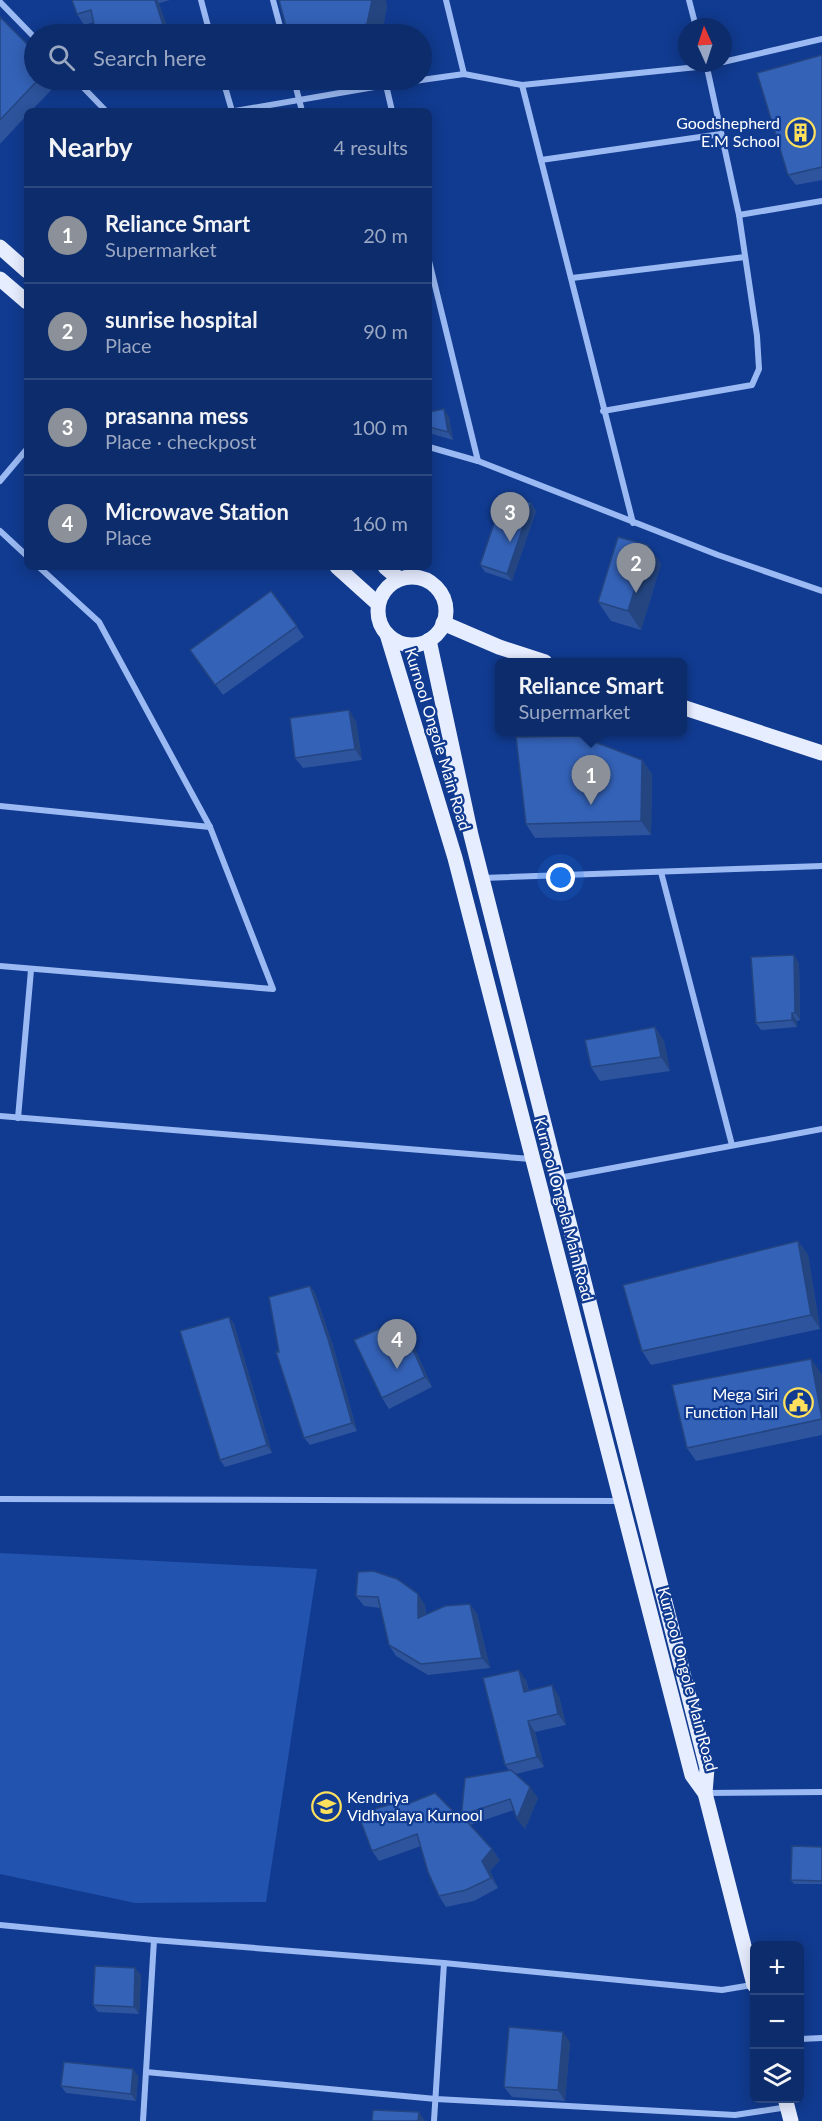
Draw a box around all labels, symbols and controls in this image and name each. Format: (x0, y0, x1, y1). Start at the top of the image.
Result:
north arrow (678, 18, 732, 72)
search box (24, 24, 432, 90)
icon: search (45, 41, 78, 74)
text: Search here (93, 44, 206, 71)
place label: Goodshepherd E.M School (676, 113, 780, 150)
building icon: Goodshepherd E.M School (785, 116, 817, 148)
text: Nearby (48, 131, 133, 163)
text: 4 results (333, 135, 408, 159)
text: Reliance Smart (105, 210, 250, 237)
text: 1 (62, 223, 73, 247)
text: 20 m (363, 223, 408, 247)
text: Supermarket (105, 237, 217, 261)
text: sunrise hospital (105, 306, 258, 333)
text: 2 (62, 319, 73, 343)
text: 90 m (363, 319, 408, 343)
text: Place (105, 333, 152, 357)
text: prasanna mess (105, 402, 248, 429)
text: 3 (62, 415, 73, 439)
text: 100 m (352, 415, 408, 439)
text: Place · checkpost (105, 429, 256, 453)
pin: 3 (490, 492, 530, 542)
text: Microwave Station (105, 498, 289, 525)
text: 4 (62, 511, 73, 535)
text: 160 m (352, 511, 408, 535)
text: Place (105, 525, 152, 549)
pin: 2 (616, 544, 656, 593)
street label: Kurnool Ongole Main Road (402, 645, 475, 832)
popup (495, 658, 687, 736)
text: Reliance Smart (518, 672, 664, 699)
text: Supermarket (518, 699, 630, 723)
pin: 1 (572, 756, 610, 805)
your location (546, 863, 575, 892)
street label: Kurnool Ongole Main Road (531, 1115, 598, 1303)
pin: 4 (378, 1320, 416, 1369)
place label: Mega Siri Function Hall (685, 1384, 778, 1421)
public building icon: Mega Siri Function Hall (783, 1387, 815, 1419)
street label: Kurnool Ongole Main Road (655, 1585, 722, 1773)
place label: Kendriya Vidhyalaya Kurnool (347, 1787, 483, 1824)
school or university icon: Kendriya Vidhyalaya Kurnool (310, 1790, 342, 1822)
map controls (750, 1941, 804, 2103)
button: + (750, 1941, 804, 1995)
button: − (750, 1995, 804, 2049)
button: layers (750, 2049, 804, 2103)

